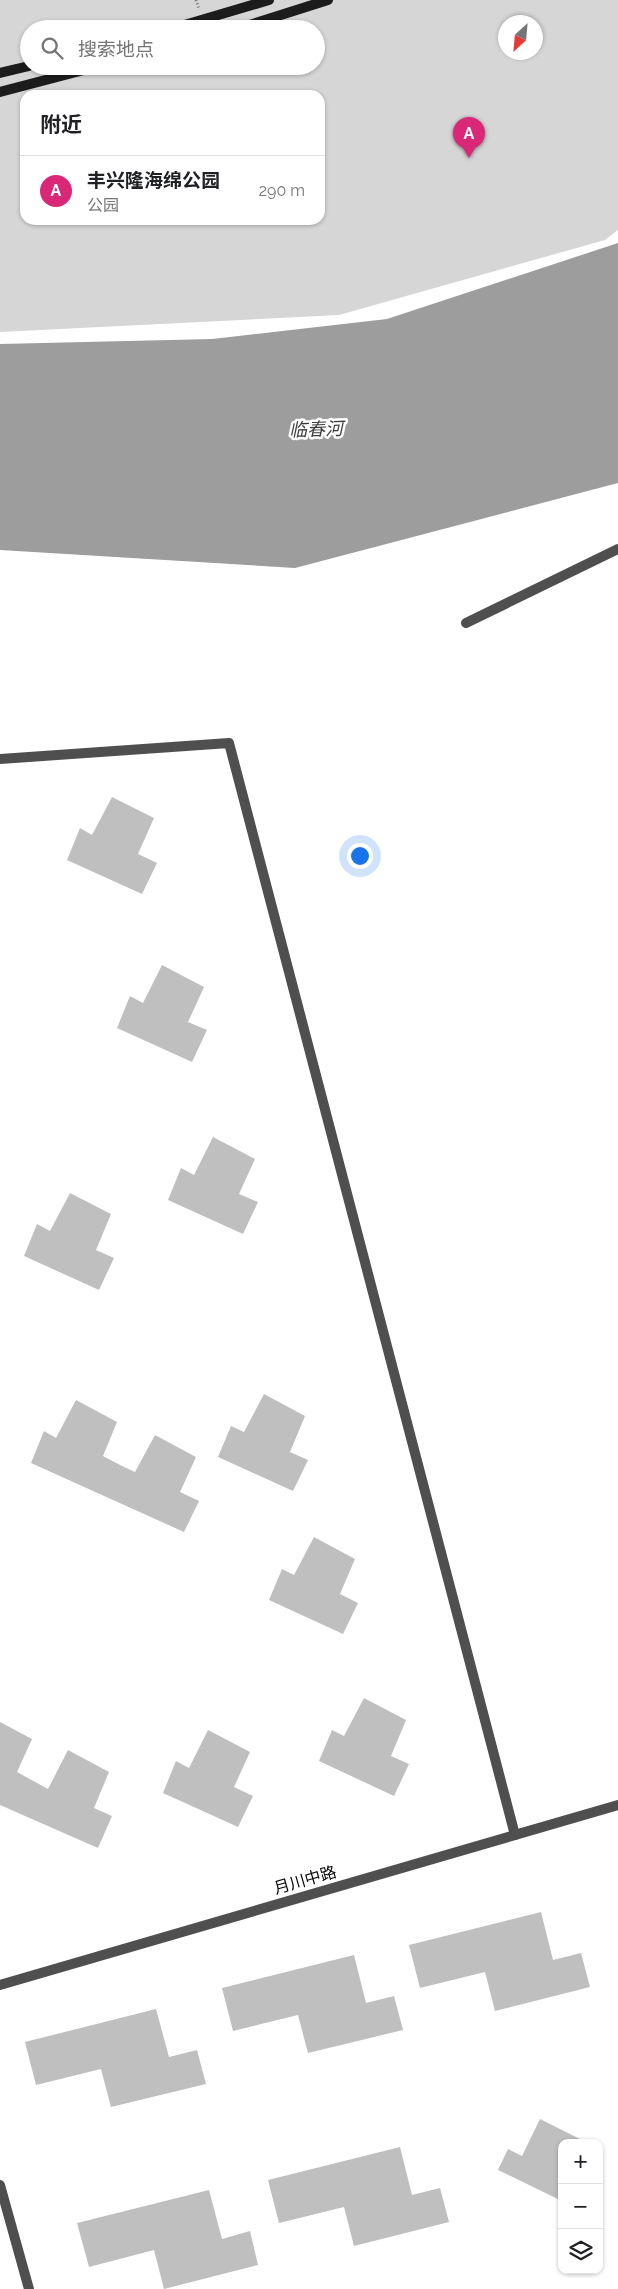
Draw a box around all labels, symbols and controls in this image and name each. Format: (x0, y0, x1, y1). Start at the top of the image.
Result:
north arrow (498, 15, 543, 60)
search box (20, 20, 325, 75)
icon: search (38, 34, 66, 62)
text: 搜索地点 (78, 38, 154, 60)
text: 附近 (40, 112, 82, 137)
pin: A (453, 117, 485, 158)
text: 丰兴隆海绵公园 (87, 169, 220, 191)
text: A (51, 181, 61, 200)
text: 290 m (259, 181, 305, 200)
text: 公园 (87, 196, 119, 215)
water label: 临春河 (289, 417, 346, 440)
your location (347, 843, 373, 869)
street label: 月川中路 (272, 1862, 338, 1898)
map controls (558, 2139, 603, 2274)
button: + (558, 2139, 603, 2184)
button: − (558, 2184, 603, 2229)
button: layers (558, 2229, 603, 2274)

